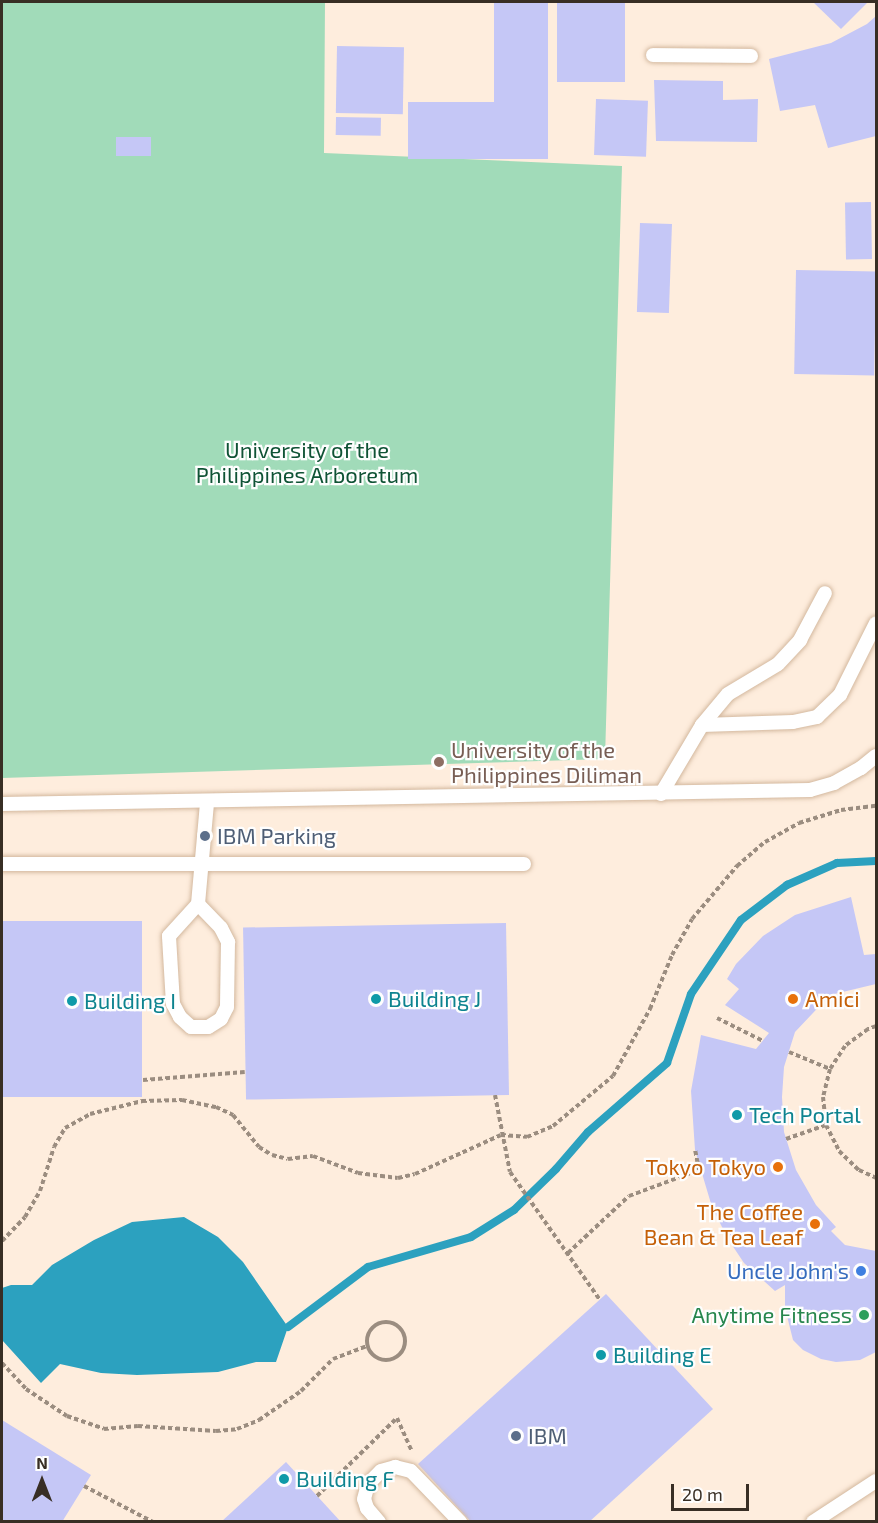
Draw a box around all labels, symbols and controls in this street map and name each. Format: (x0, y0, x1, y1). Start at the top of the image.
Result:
park label: University of the Philippines Arboretum (196, 436, 418, 488)
place label: University of the Philippines Diliman (451, 736, 642, 788)
marker: University of the Philippines Diliman (432, 755, 446, 769)
place label: IBM Parking (217, 823, 336, 849)
marker: IBM Parking (198, 829, 212, 843)
place label: Building J (388, 986, 482, 1012)
place label: Amici (805, 986, 860, 1012)
place label: Building I (84, 988, 176, 1014)
marker: Building J (369, 992, 383, 1006)
marker: Amici (786, 992, 800, 1006)
marker: Building I (65, 994, 79, 1008)
place label: Tech Portal (749, 1102, 861, 1128)
marker: Tech Portal (730, 1108, 744, 1122)
place label: Tokyo Tokyo (645, 1154, 766, 1180)
marker: Tokyo Tokyo (771, 1160, 785, 1174)
place label: The Coffee Bean & Tea Leaf (643, 1198, 803, 1250)
marker: The Coffee Bean & Tea Leaf (808, 1217, 822, 1231)
place label: Uncle John's (726, 1258, 849, 1284)
marker: Uncle John's (854, 1264, 868, 1278)
place label: Anytime Fitness (691, 1302, 852, 1328)
marker: Anytime Fitness (857, 1308, 871, 1322)
place label: Building E (613, 1342, 712, 1368)
marker: Building E (594, 1348, 608, 1362)
place label: IBM (528, 1423, 567, 1449)
marker: IBM (509, 1429, 523, 1443)
north arrow (12, 1451, 72, 1511)
text: N (36, 1453, 48, 1472)
place label: Building F (296, 1466, 394, 1492)
marker: Building F (277, 1472, 291, 1486)
scale bar (674, 1472, 752, 1510)
text: 20 m (682, 1483, 723, 1505)

